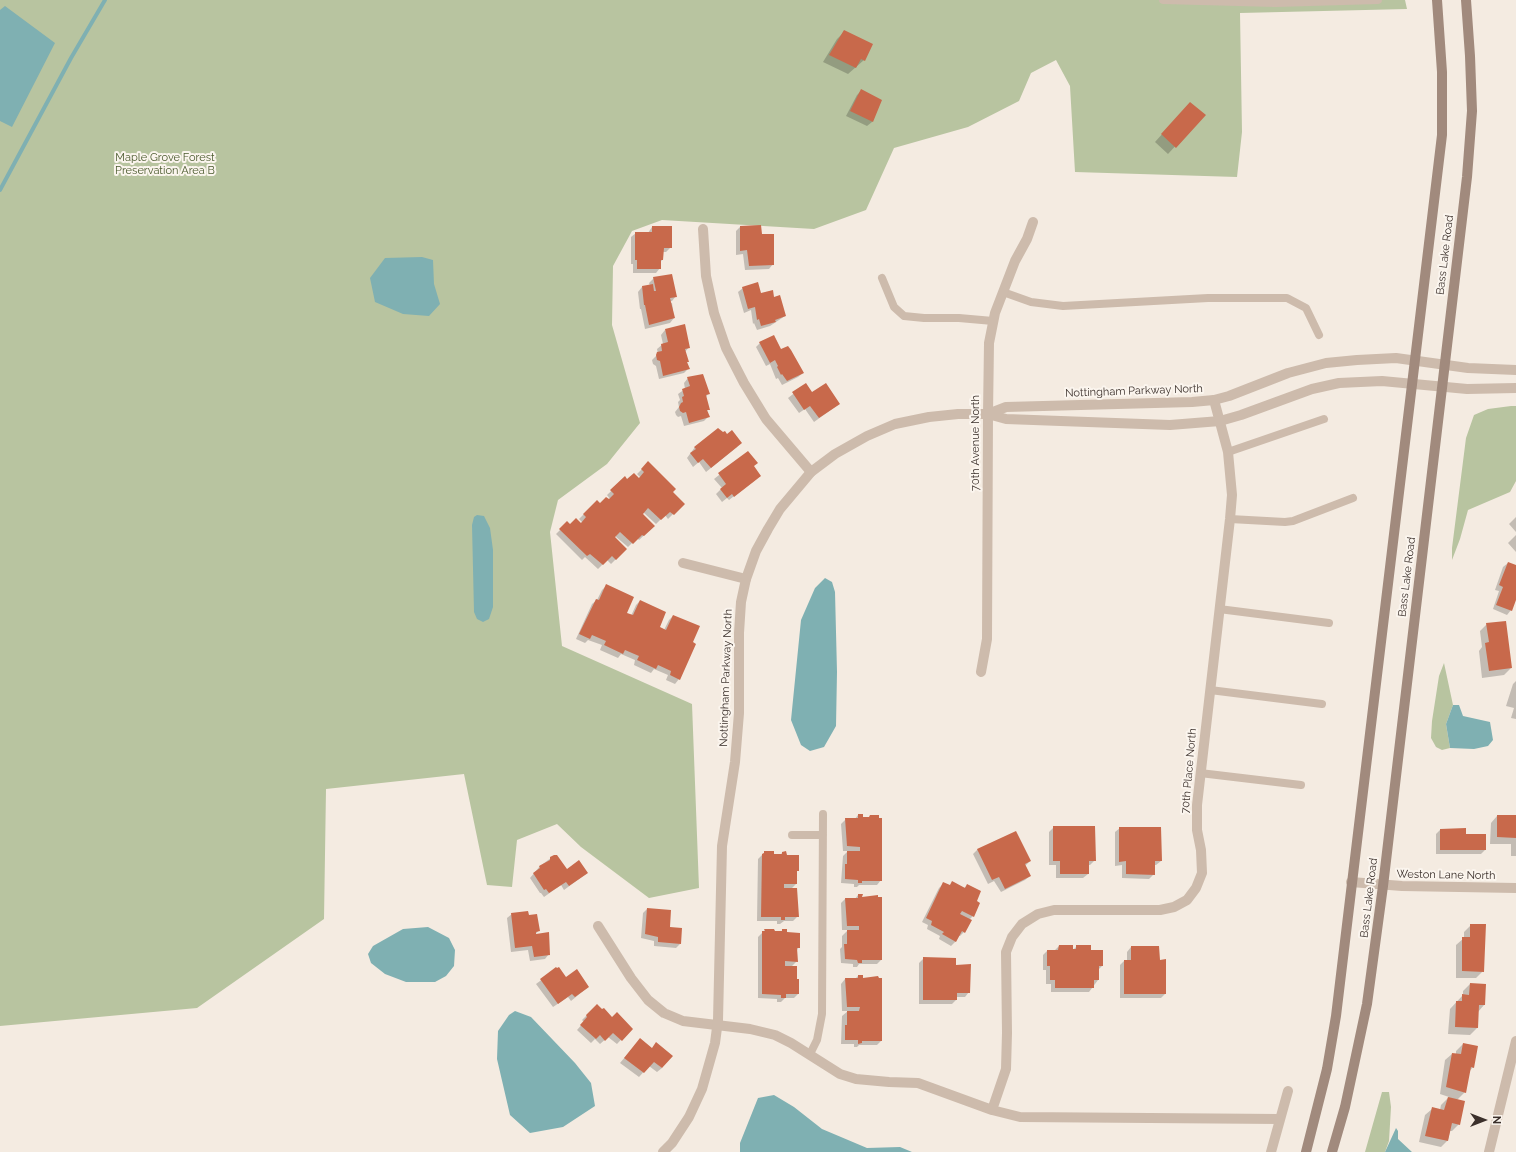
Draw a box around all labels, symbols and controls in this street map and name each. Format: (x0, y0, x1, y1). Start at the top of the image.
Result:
park label: Maple Grove Forest Preservation Area B (115, 151, 215, 177)
street label: Bass Lake Road (1434, 214, 1456, 296)
street label: Nottingham Parkway North (1065, 382, 1203, 400)
street label: 70th Avenue North (969, 395, 983, 491)
street label: Bass Lake Road (1396, 536, 1418, 618)
street label: Nottingham Parkway North (717, 609, 735, 747)
street label: 70th Place North (1179, 728, 1199, 814)
street label: Bass Lake Road (1358, 857, 1380, 939)
street label: Weston Lane North (1396, 868, 1496, 882)
north arrow (1464, 1100, 1504, 1140)
text: N (1490, 1116, 1503, 1124)

